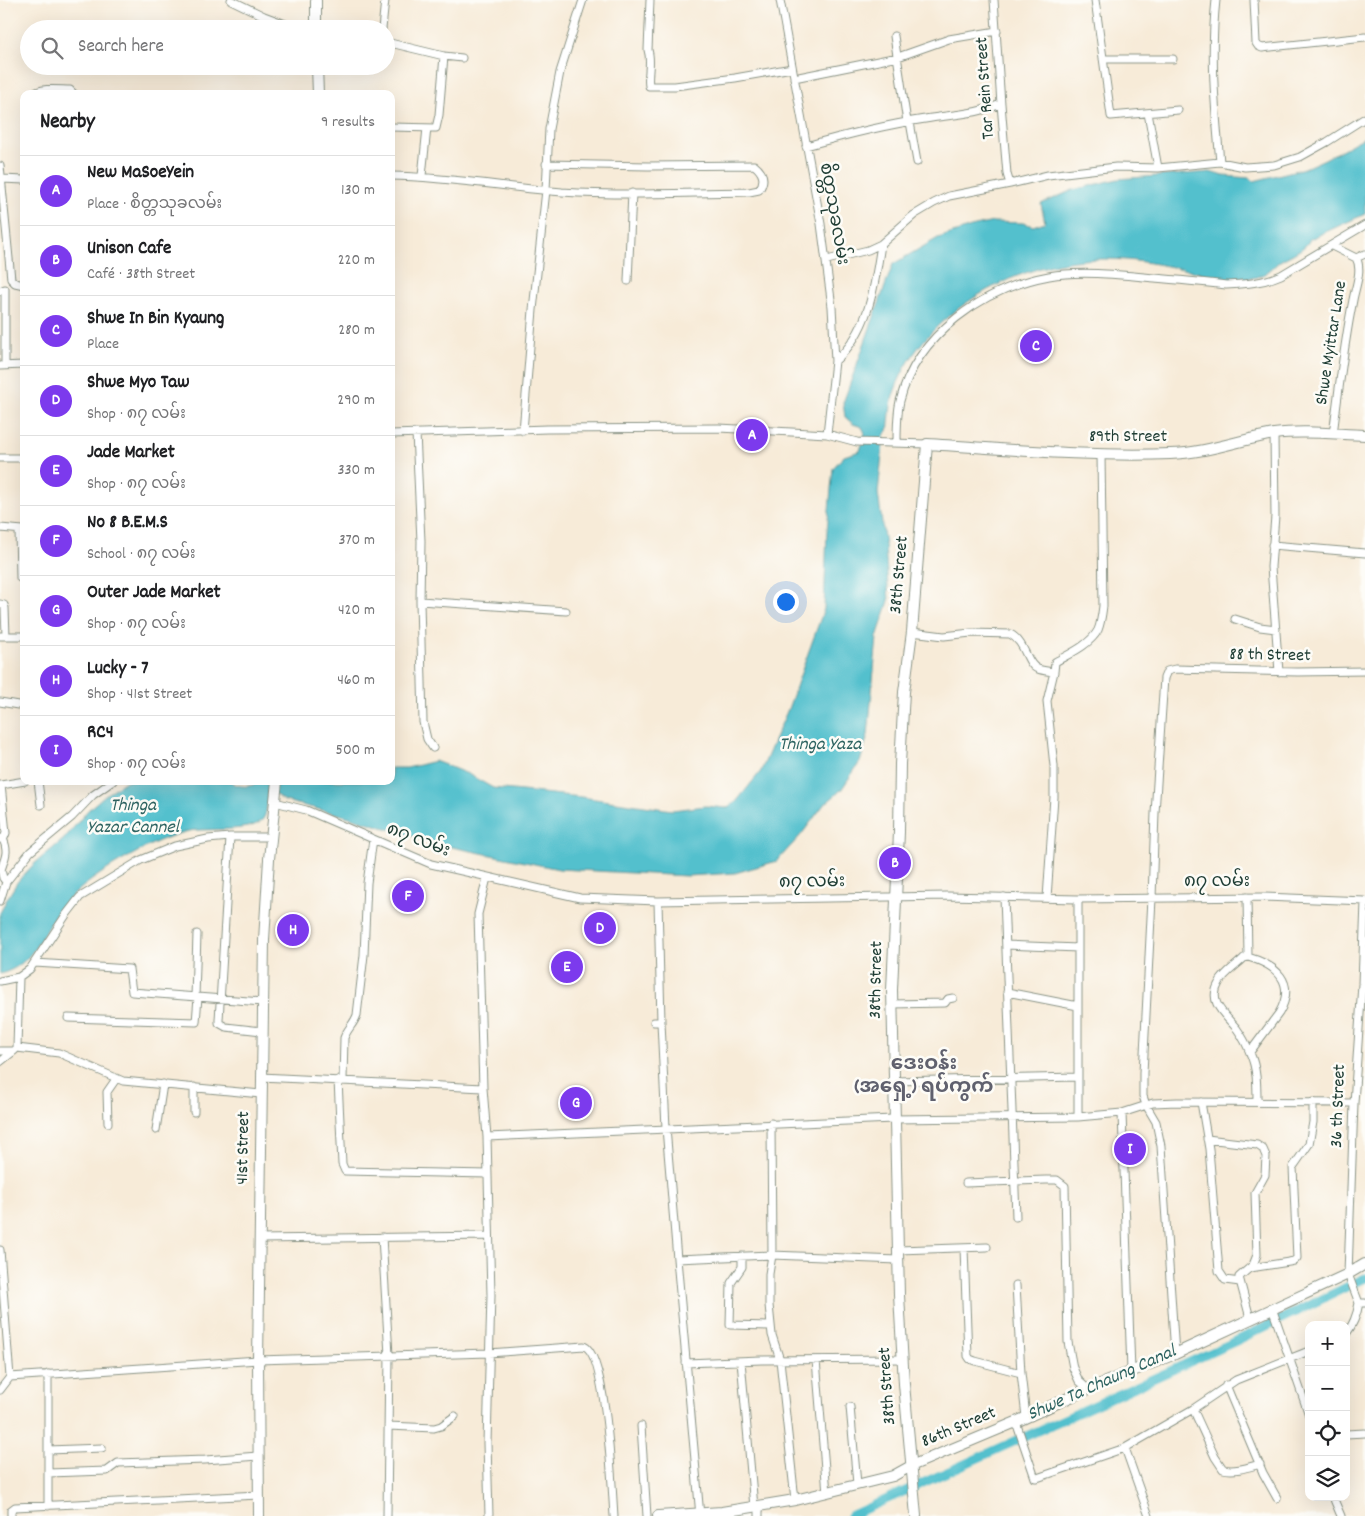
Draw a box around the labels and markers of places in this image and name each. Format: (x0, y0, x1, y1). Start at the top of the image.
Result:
pin: C (1020, 327, 1052, 365)
pin: A (736, 416, 768, 454)
pin: B (879, 844, 911, 882)
pin: F (392, 877, 424, 915)
pin: D (584, 909, 616, 947)
pin: H (277, 911, 309, 949)
pin: E (551, 948, 583, 986)
pin: G (560, 1084, 592, 1122)
pin: I (1114, 1130, 1146, 1168)

